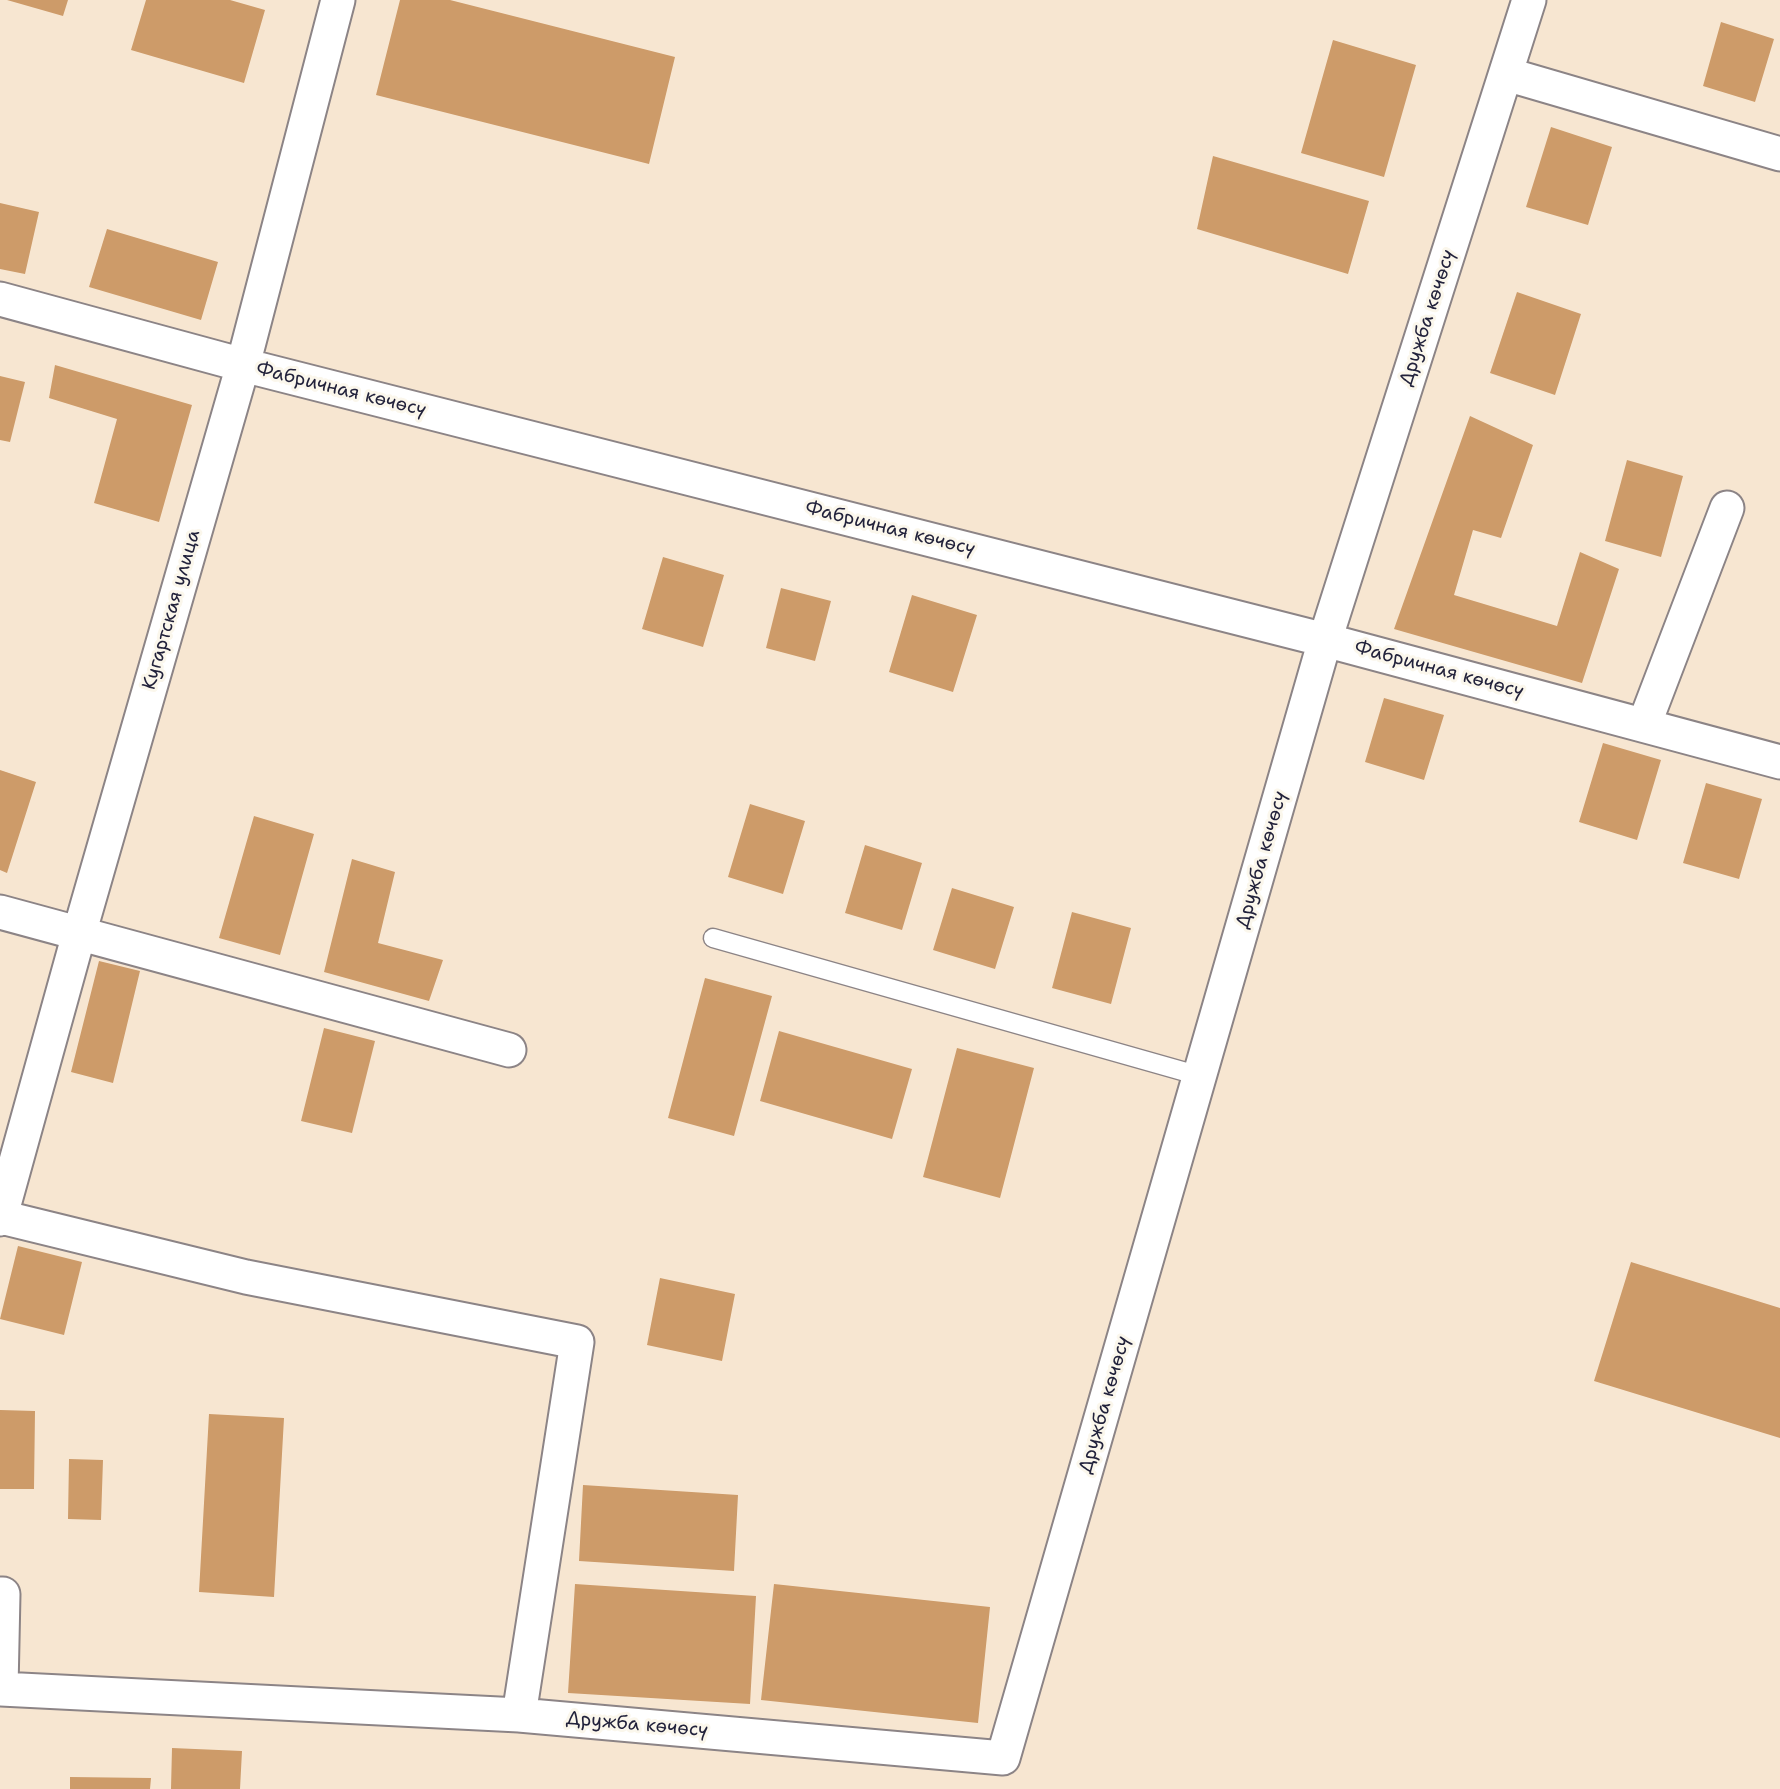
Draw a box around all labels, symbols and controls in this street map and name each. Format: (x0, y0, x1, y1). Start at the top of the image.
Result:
street label: Дружба көчөсү (1395, 247, 1461, 389)
street label: Фабричная көчөсү (254, 358, 428, 422)
street label: Фабричная көчөсү (803, 497, 977, 561)
street label: Кугартская улица (138, 527, 206, 693)
street label: Фабричная көчөсү (1352, 636, 1526, 704)
street label: Дружба көчөсү (1231, 789, 1293, 931)
street label: Дружба көчөсү (1074, 1334, 1136, 1476)
street label: Дружба көчөсү (565, 1707, 709, 1743)

